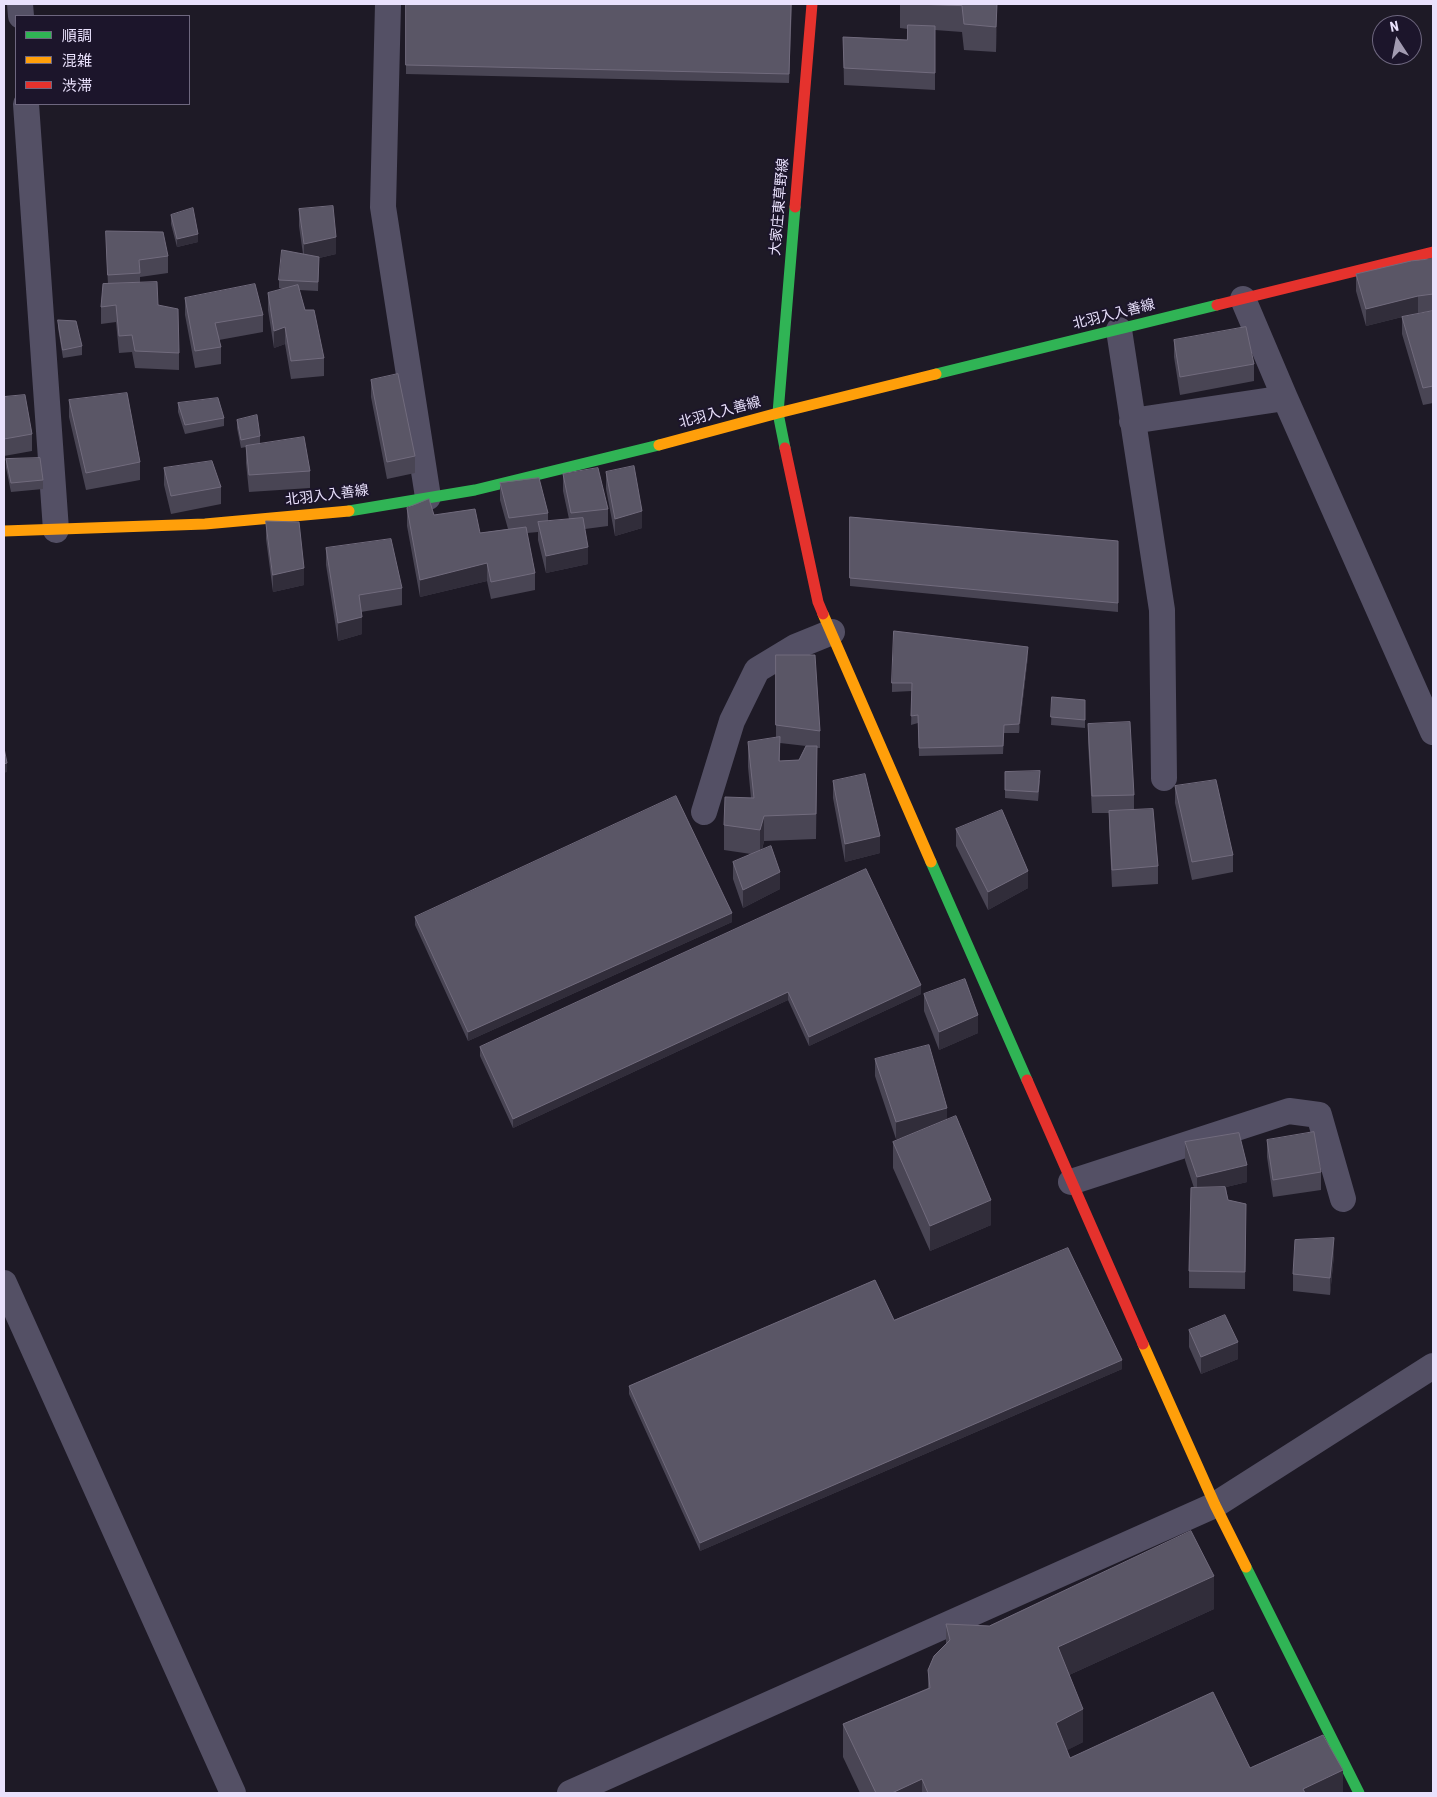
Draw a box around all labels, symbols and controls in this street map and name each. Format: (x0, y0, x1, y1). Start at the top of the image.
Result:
legend (15, 15, 190, 105)
north arrow (1372, 15, 1422, 65)
text: N (1389, 18, 1400, 35)
text: 順調 (62, 27, 92, 45)
text: 混雑 (62, 52, 92, 70)
text: 渋滞 (62, 77, 92, 95)
street label: 大家庄東草野線 (767, 157, 793, 257)
street label: 北羽入入善線 (1071, 297, 1157, 333)
street label: 北羽入入善線 (677, 394, 763, 432)
street label: 北羽入入善線 (284, 483, 370, 509)

